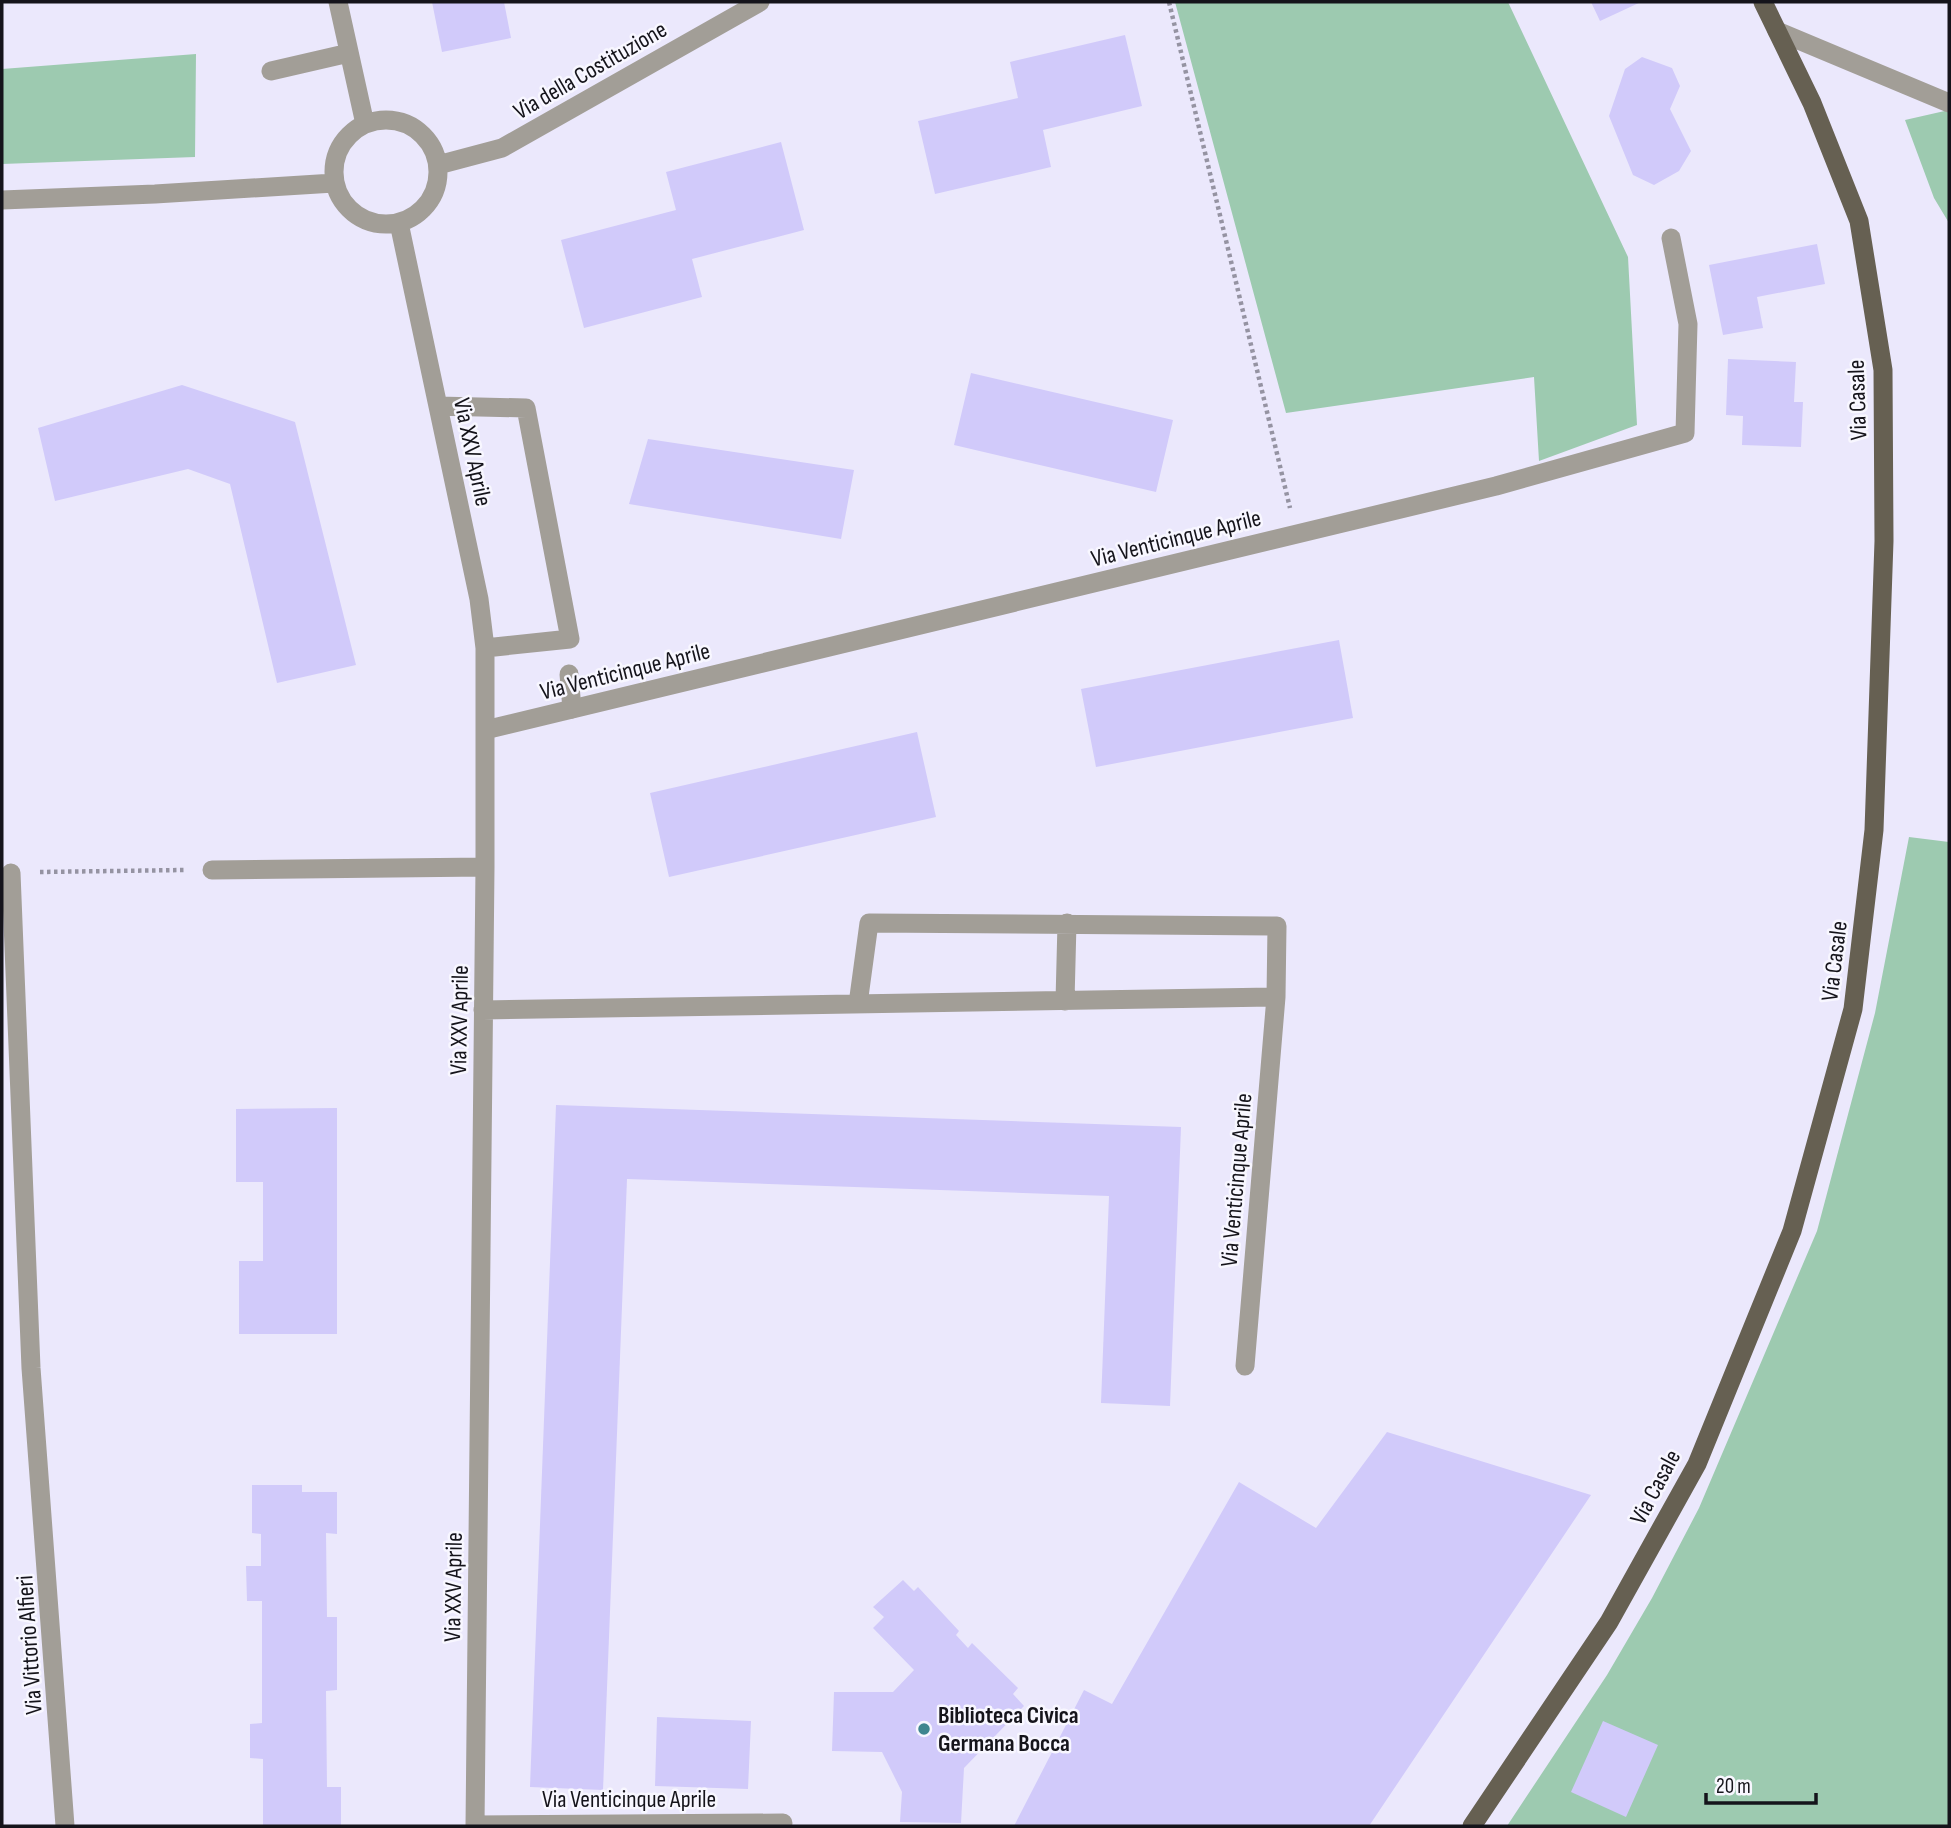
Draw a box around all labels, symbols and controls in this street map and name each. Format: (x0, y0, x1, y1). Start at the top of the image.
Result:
street label: Via della Costituzione (508, 15, 672, 126)
street label: Via Casale (1842, 359, 1873, 441)
street label: Via XXV Aprile (447, 395, 498, 509)
street label: Via Venticinque Aprile (1088, 503, 1264, 574)
street label: Via Venticinque Aprile (537, 636, 713, 707)
street label: Via Casale (1815, 919, 1854, 1003)
street label: Via XXV Aprile (444, 965, 475, 1075)
street label: Via Venticinque Aprile (1214, 1092, 1259, 1268)
street label: Via Casale (1624, 1445, 1687, 1530)
street label: Via XXV Aprile (438, 1532, 469, 1642)
street label: Via Vittorio Alfieri (10, 1574, 49, 1716)
place label: Biblioteca Civica Germana Bocca (938, 1701, 1079, 1758)
marker: Biblioteca Civica Germana Bocca (916, 1721, 932, 1737)
scale bar (1706, 1762, 1816, 1806)
text: 20 m (1716, 1774, 1751, 1799)
street label: Via Venticinque Aprile (542, 1785, 716, 1814)

